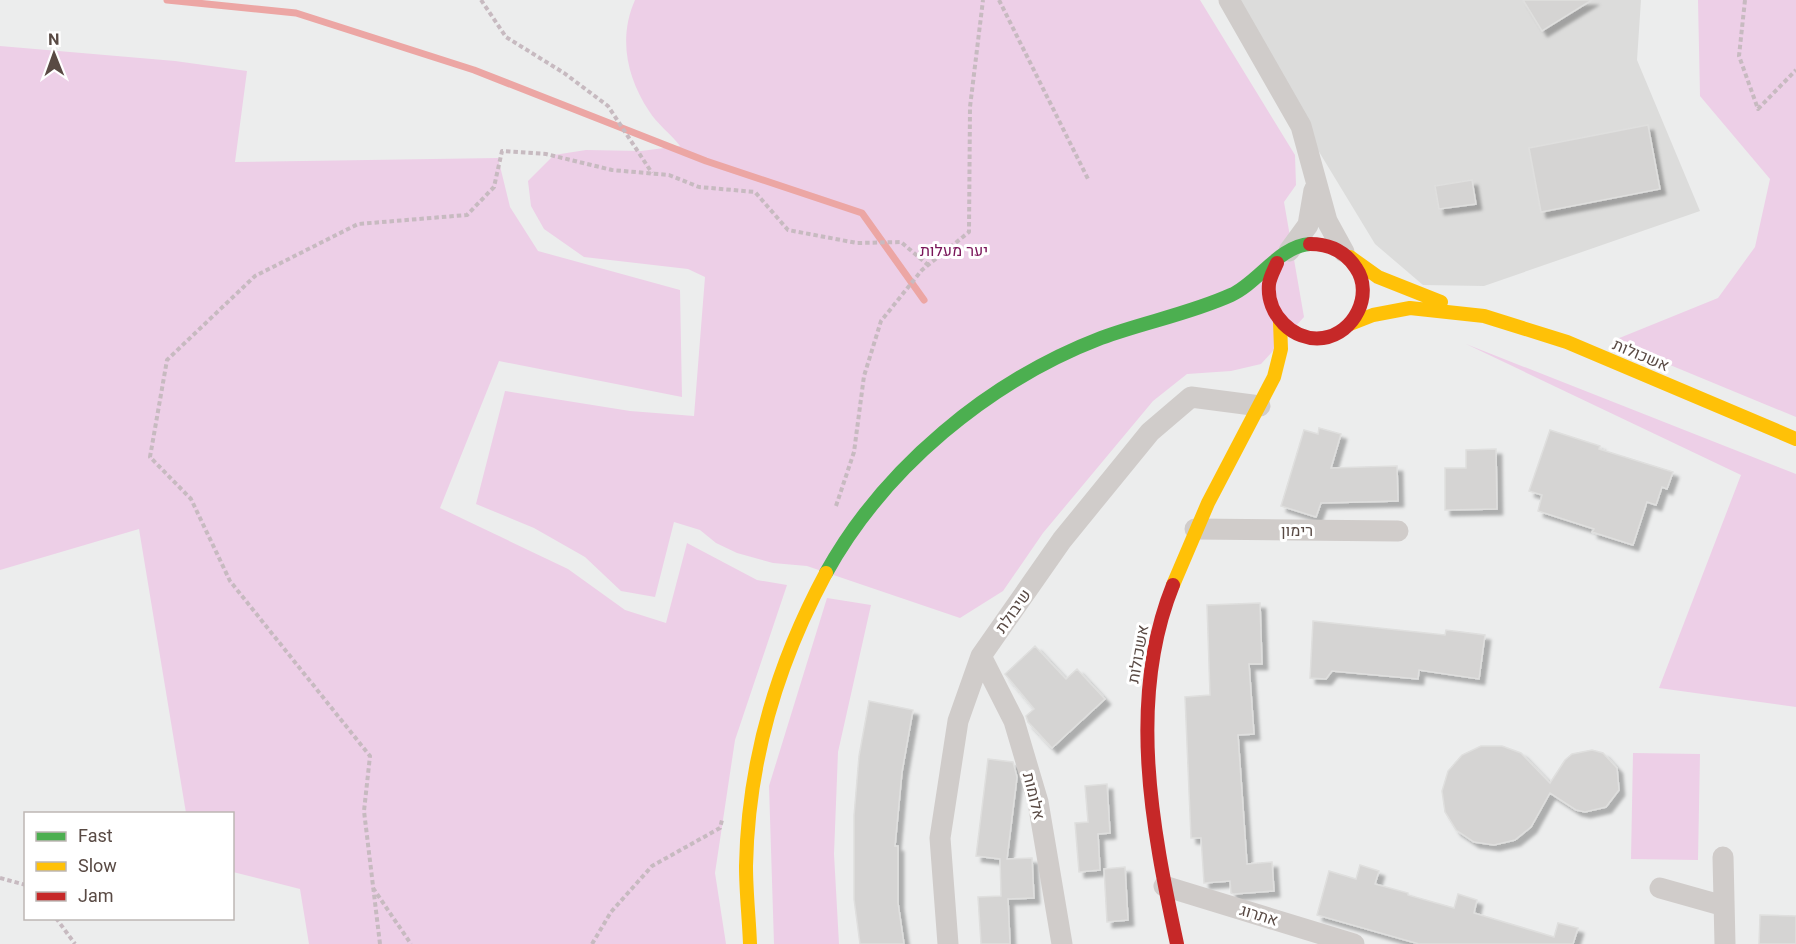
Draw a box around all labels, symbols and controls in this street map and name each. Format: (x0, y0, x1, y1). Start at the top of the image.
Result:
north arrow (24, 24, 84, 84)
text: N (48, 30, 60, 49)
park label: יער מעלות (920, 241, 988, 260)
street label: אשכולות (1610, 335, 1672, 375)
street label: רימון (1281, 521, 1313, 540)
street label: שיבולת (991, 586, 1035, 636)
street label: אשכולות (1124, 623, 1152, 685)
street label: אלומות (1019, 770, 1049, 822)
legend (24, 812, 234, 920)
text: Fast (78, 825, 113, 846)
text: Slow (78, 855, 117, 876)
text: Jam (78, 885, 114, 906)
street label: אתרוג (1238, 900, 1280, 930)

